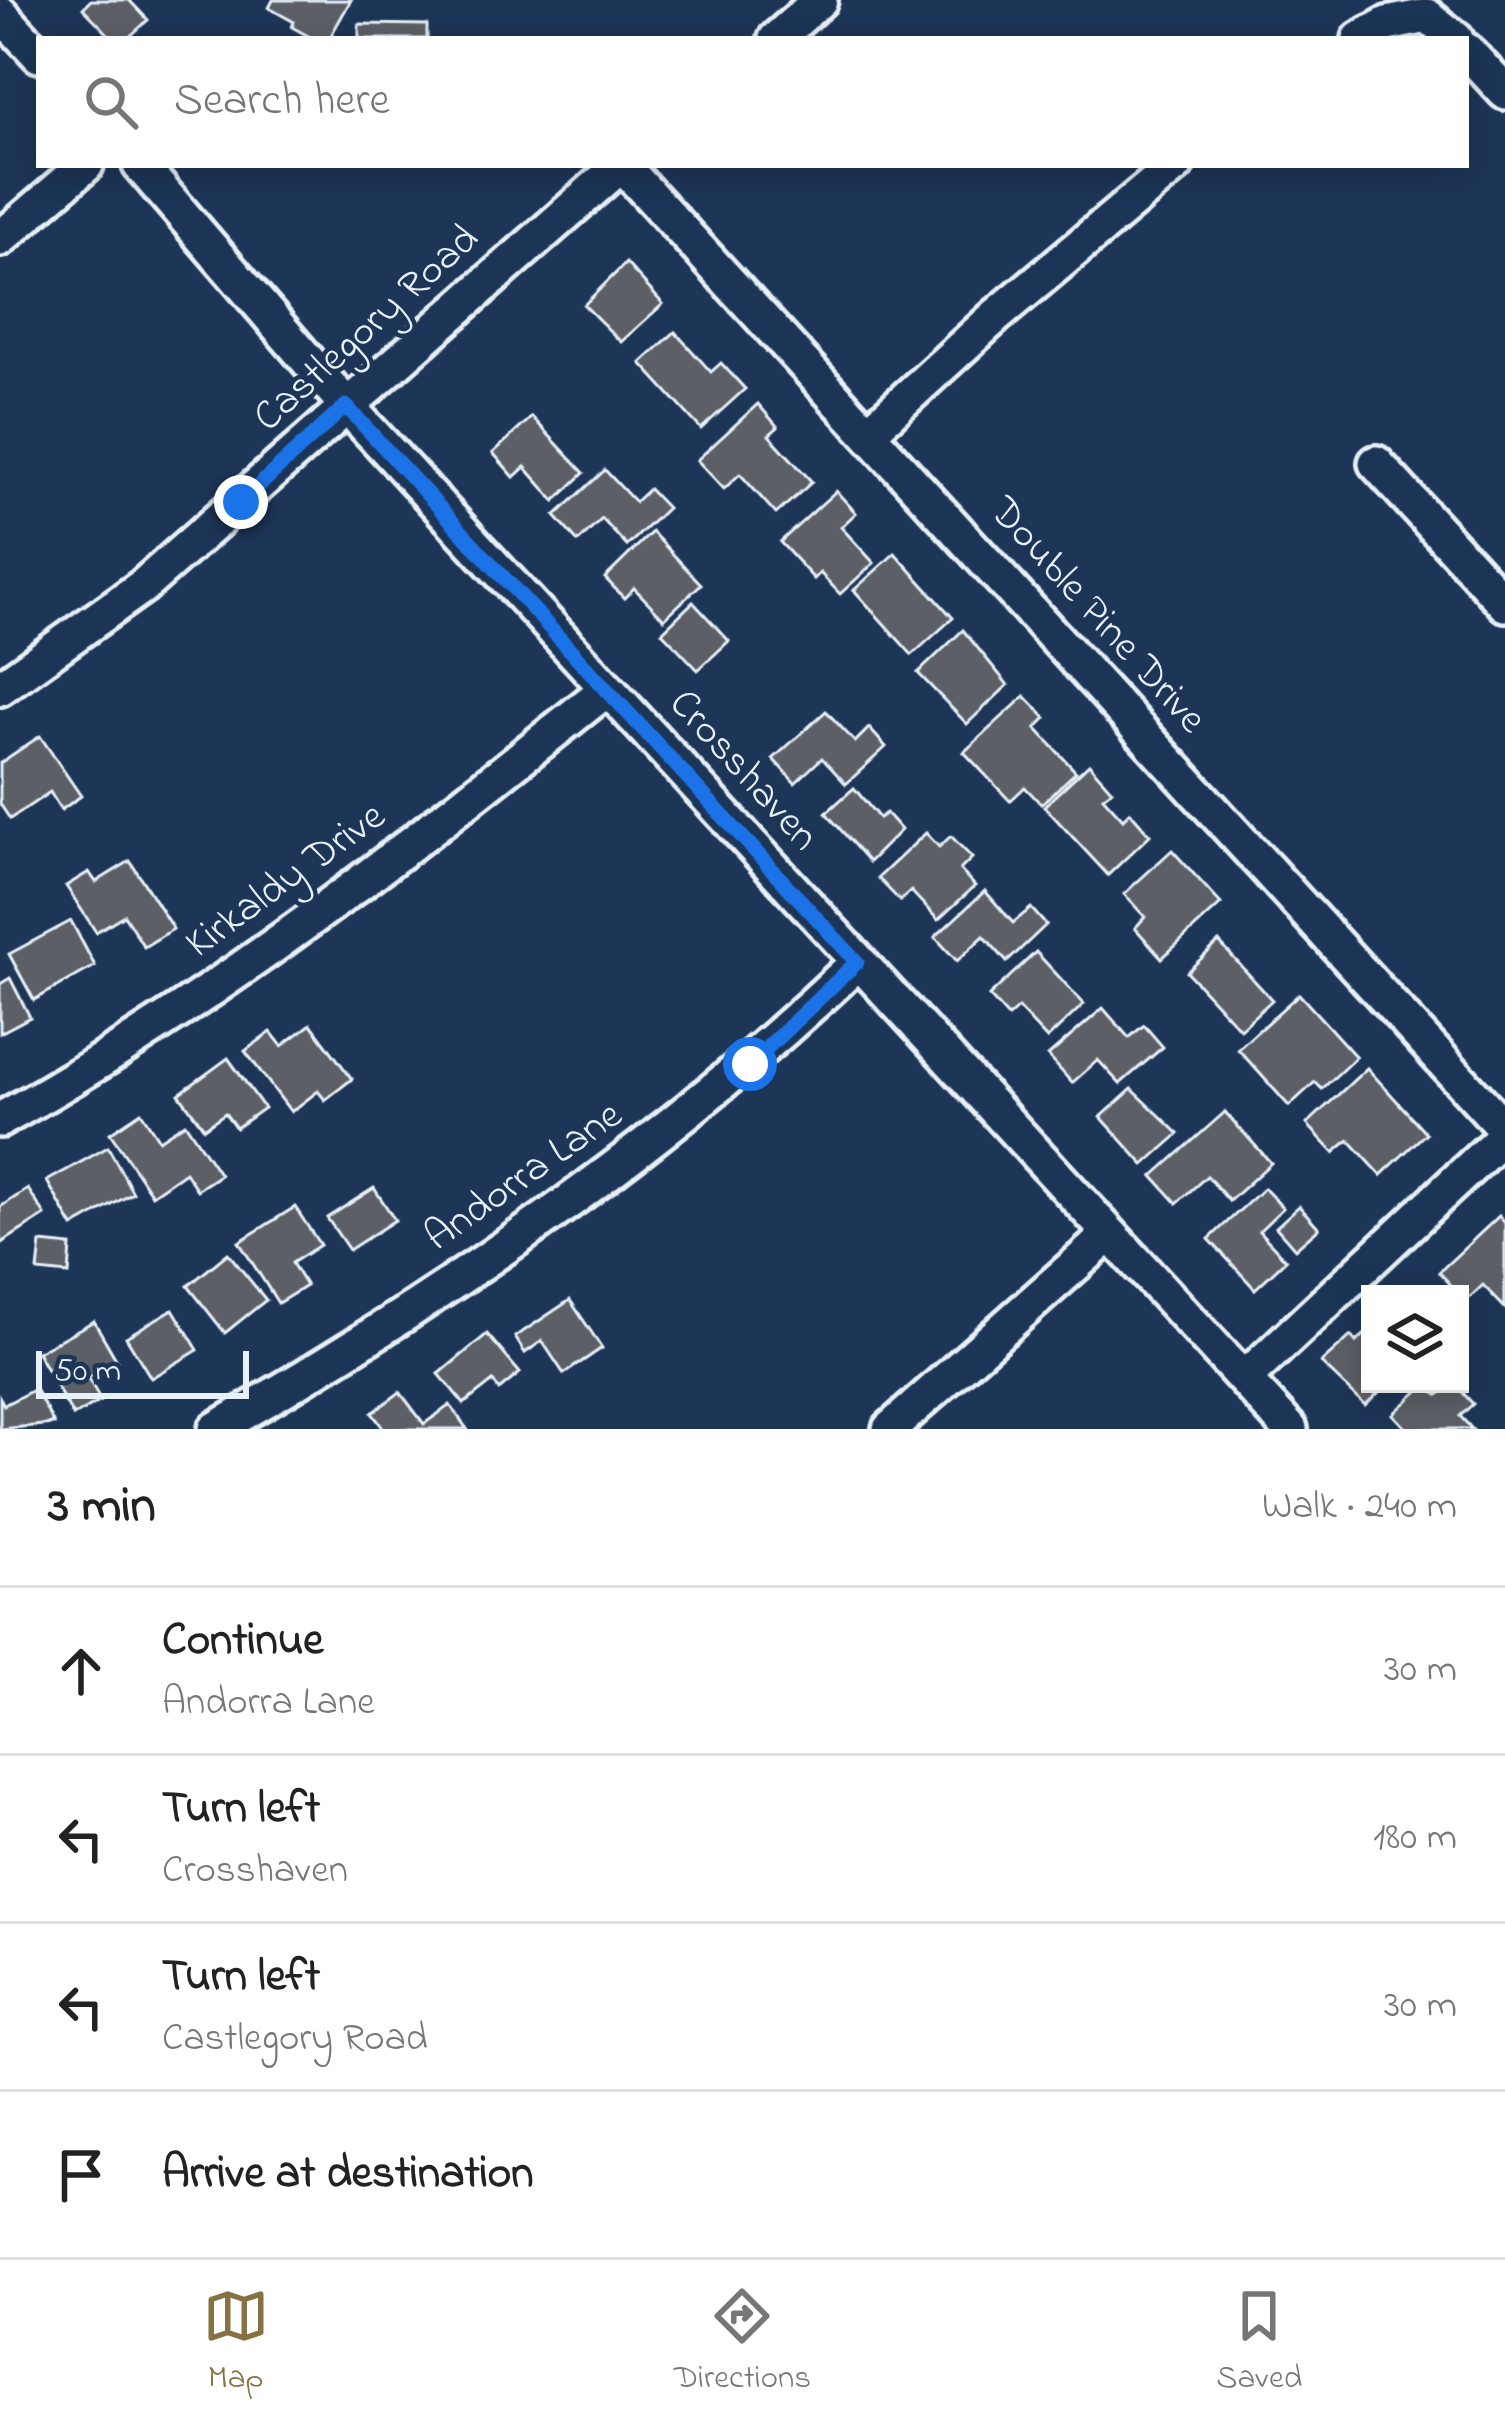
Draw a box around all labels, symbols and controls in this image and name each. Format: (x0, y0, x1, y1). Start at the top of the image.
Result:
search box (36, 36, 1469, 168)
icon: search (78, 69, 144, 135)
text: Search here (174, 69, 390, 135)
street label: Castlegory Road (240, 211, 494, 447)
route end (214, 475, 268, 529)
street label: Double Pine Drive (973, 483, 1220, 748)
street label: Crosshaven (653, 676, 833, 866)
street label: Kirkaldy Drive (173, 787, 399, 975)
route start (723, 1037, 777, 1091)
street label: Andorra Lane (413, 1086, 635, 1268)
map controls (1361, 1285, 1469, 1393)
button: layers (1361, 1285, 1469, 1393)
scale bar (36, 1345, 249, 1398)
text: 50 m (54, 1348, 121, 1396)
text: 3 min (48, 1470, 156, 1545)
text: Walk · 240 m (1262, 1479, 1457, 1536)
text: Continue (162, 1609, 323, 1675)
icon: ahead (48, 1638, 114, 1704)
text: 30 m (1384, 1642, 1457, 1699)
text: Andorra Lane (162, 1675, 375, 1732)
text: Turn left (162, 1777, 320, 1843)
icon: left (48, 1806, 114, 1872)
text: 180 m (1373, 1810, 1457, 1867)
text: Crosshaven (162, 1843, 348, 1900)
text: Turn left (162, 1945, 320, 2011)
icon: left (48, 1974, 114, 2040)
text: 30 m (1384, 1978, 1457, 2035)
text: Castlegory Road (162, 2011, 428, 2068)
icon: arrive (48, 2142, 114, 2208)
text: Arrive at destination (162, 2142, 533, 2208)
tab: Map (203, 2283, 269, 2403)
tab: Directions (674, 2283, 811, 2403)
tab: Saved (1216, 2283, 1302, 2403)

